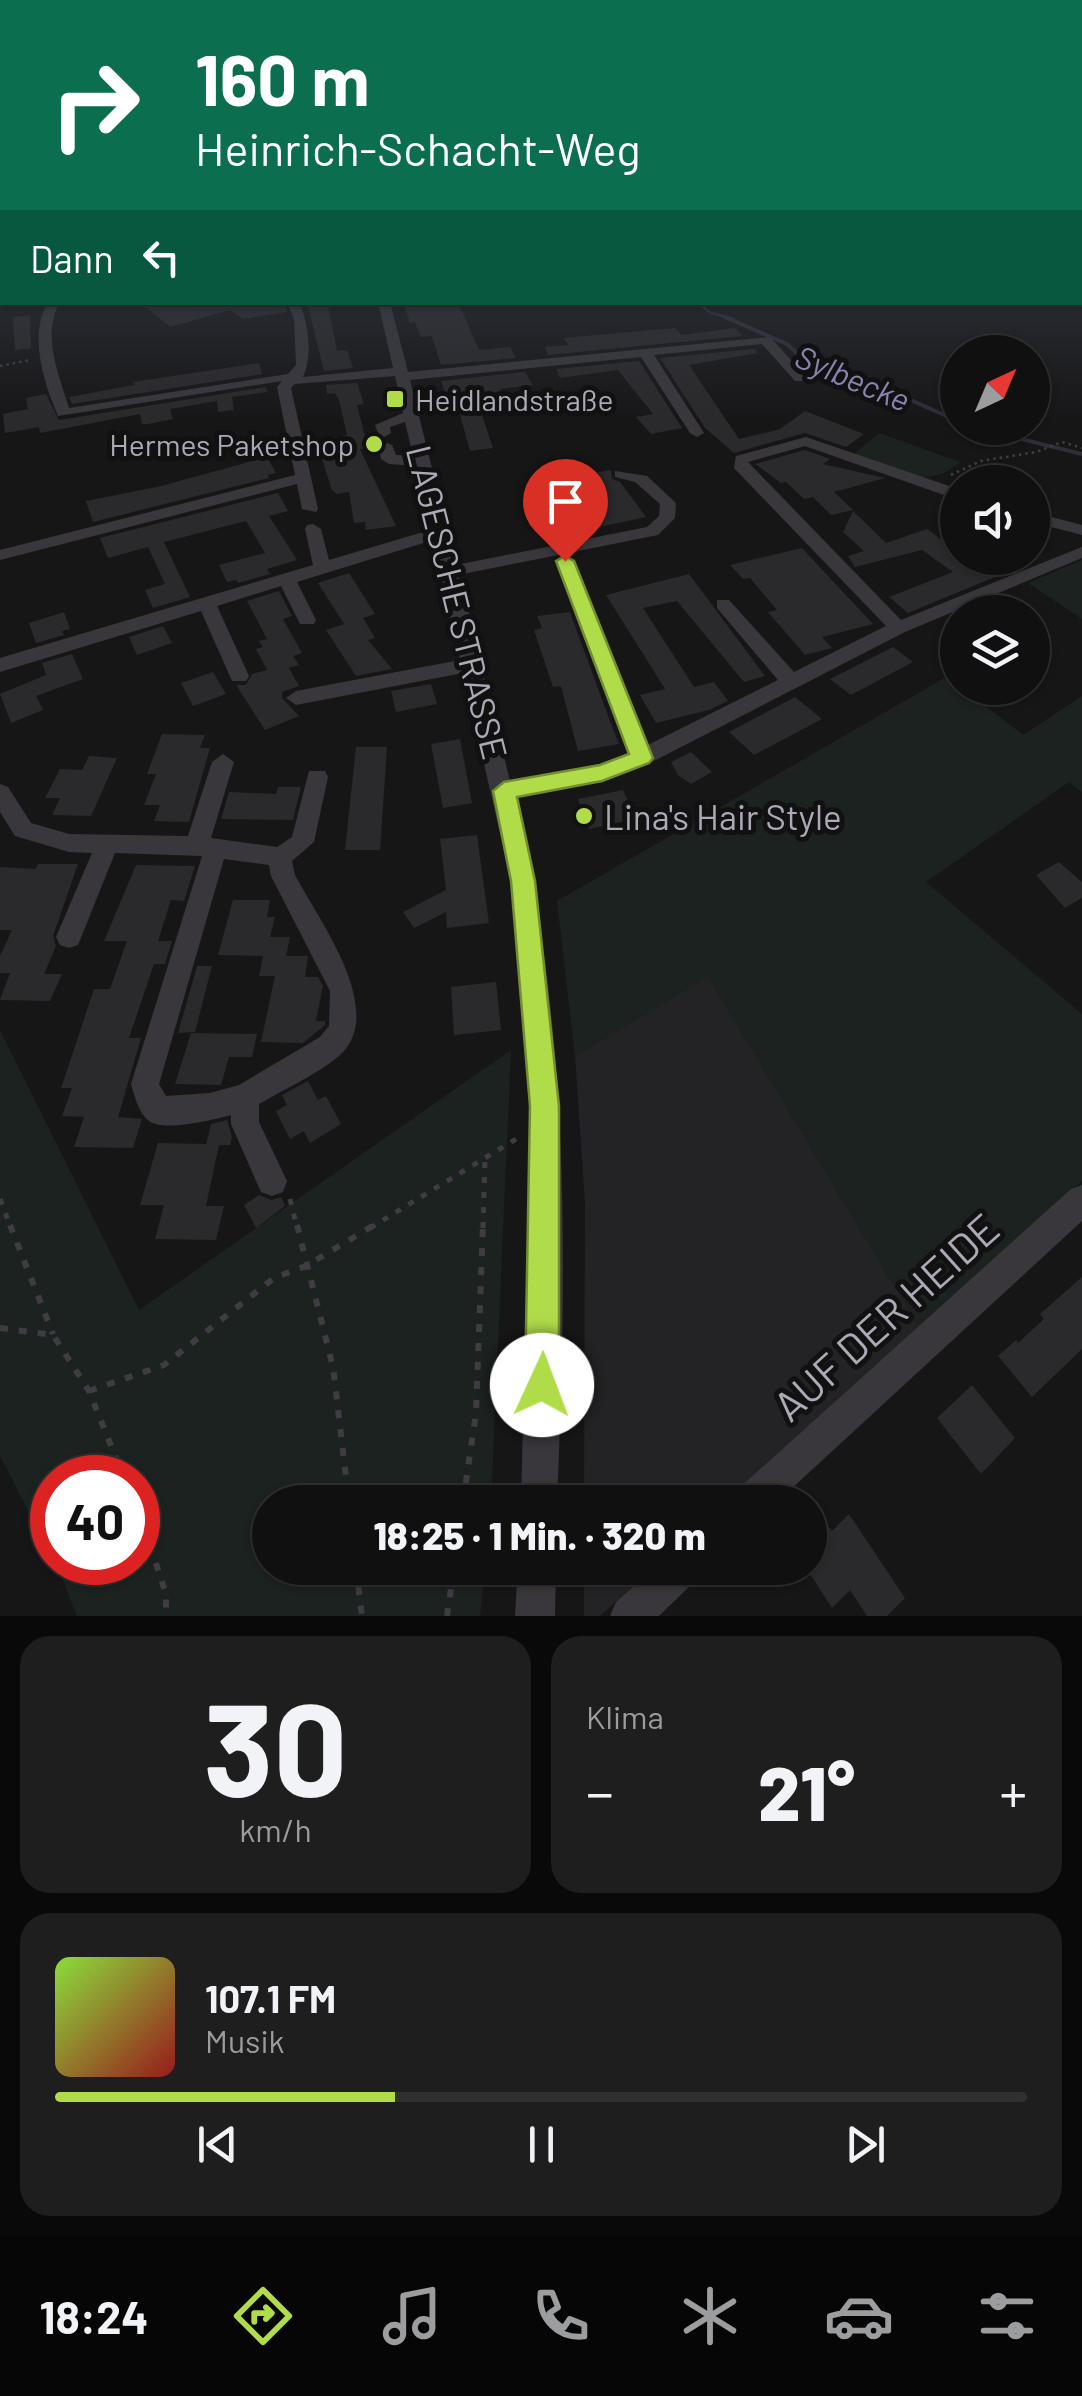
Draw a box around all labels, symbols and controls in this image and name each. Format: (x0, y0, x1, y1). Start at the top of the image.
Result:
text: 160 m (195, 36, 370, 120)
icon: right (30, 40, 160, 170)
text: Heinrich-Schacht-Weg (195, 121, 640, 175)
icon: left (134, 230, 189, 285)
text: Dann (30, 235, 114, 281)
north arrow (940, 335, 1050, 445)
map controls (940, 335, 1050, 705)
water label: Sylbecke (790, 336, 916, 418)
place label: Heidlandstraße (415, 381, 613, 417)
marker: Heidlandstraße (384, 388, 406, 410)
place label: Hermes Paketshop (109, 426, 354, 462)
marker: Hermes Paketshop (363, 433, 385, 455)
street label: LAGESCHE STRASSE (399, 441, 517, 763)
pin (523, 459, 608, 562)
button: sound (940, 465, 1050, 575)
icon: arrive (538, 474, 593, 529)
button: layers (940, 595, 1050, 705)
place label: Lina's Hair Style (604, 795, 842, 837)
marker: Lina's Hair Style (573, 805, 595, 827)
street label: AUF DER HEIDE (762, 1202, 1008, 1430)
position arrow (490, 1333, 594, 1437)
speed limit sign: 40 (30, 1455, 160, 1585)
text: 18:25 · 1 Min. · 320 m (373, 1512, 706, 1558)
text: 30 (203, 1667, 348, 1823)
text: Klima (586, 1697, 664, 1735)
text: 21° (758, 1746, 855, 1836)
text: − (586, 1758, 614, 1824)
text: + (999, 1758, 1027, 1824)
text: km/h (239, 1810, 312, 1848)
text: 107.1 FM (205, 1975, 336, 2021)
text: Musik (205, 2021, 285, 2059)
icon: previous (190, 2117, 245, 2172)
icon: pause (514, 2117, 569, 2172)
icon: next (838, 2117, 893, 2172)
icon: directions (228, 2281, 298, 2351)
icon: music (377, 2281, 447, 2351)
icon: phone (526, 2281, 596, 2351)
icon: climate (675, 2281, 745, 2351)
icon: car (824, 2281, 894, 2351)
icon: filters (972, 2281, 1042, 2351)
text: 18:24 (39, 2289, 149, 2343)

